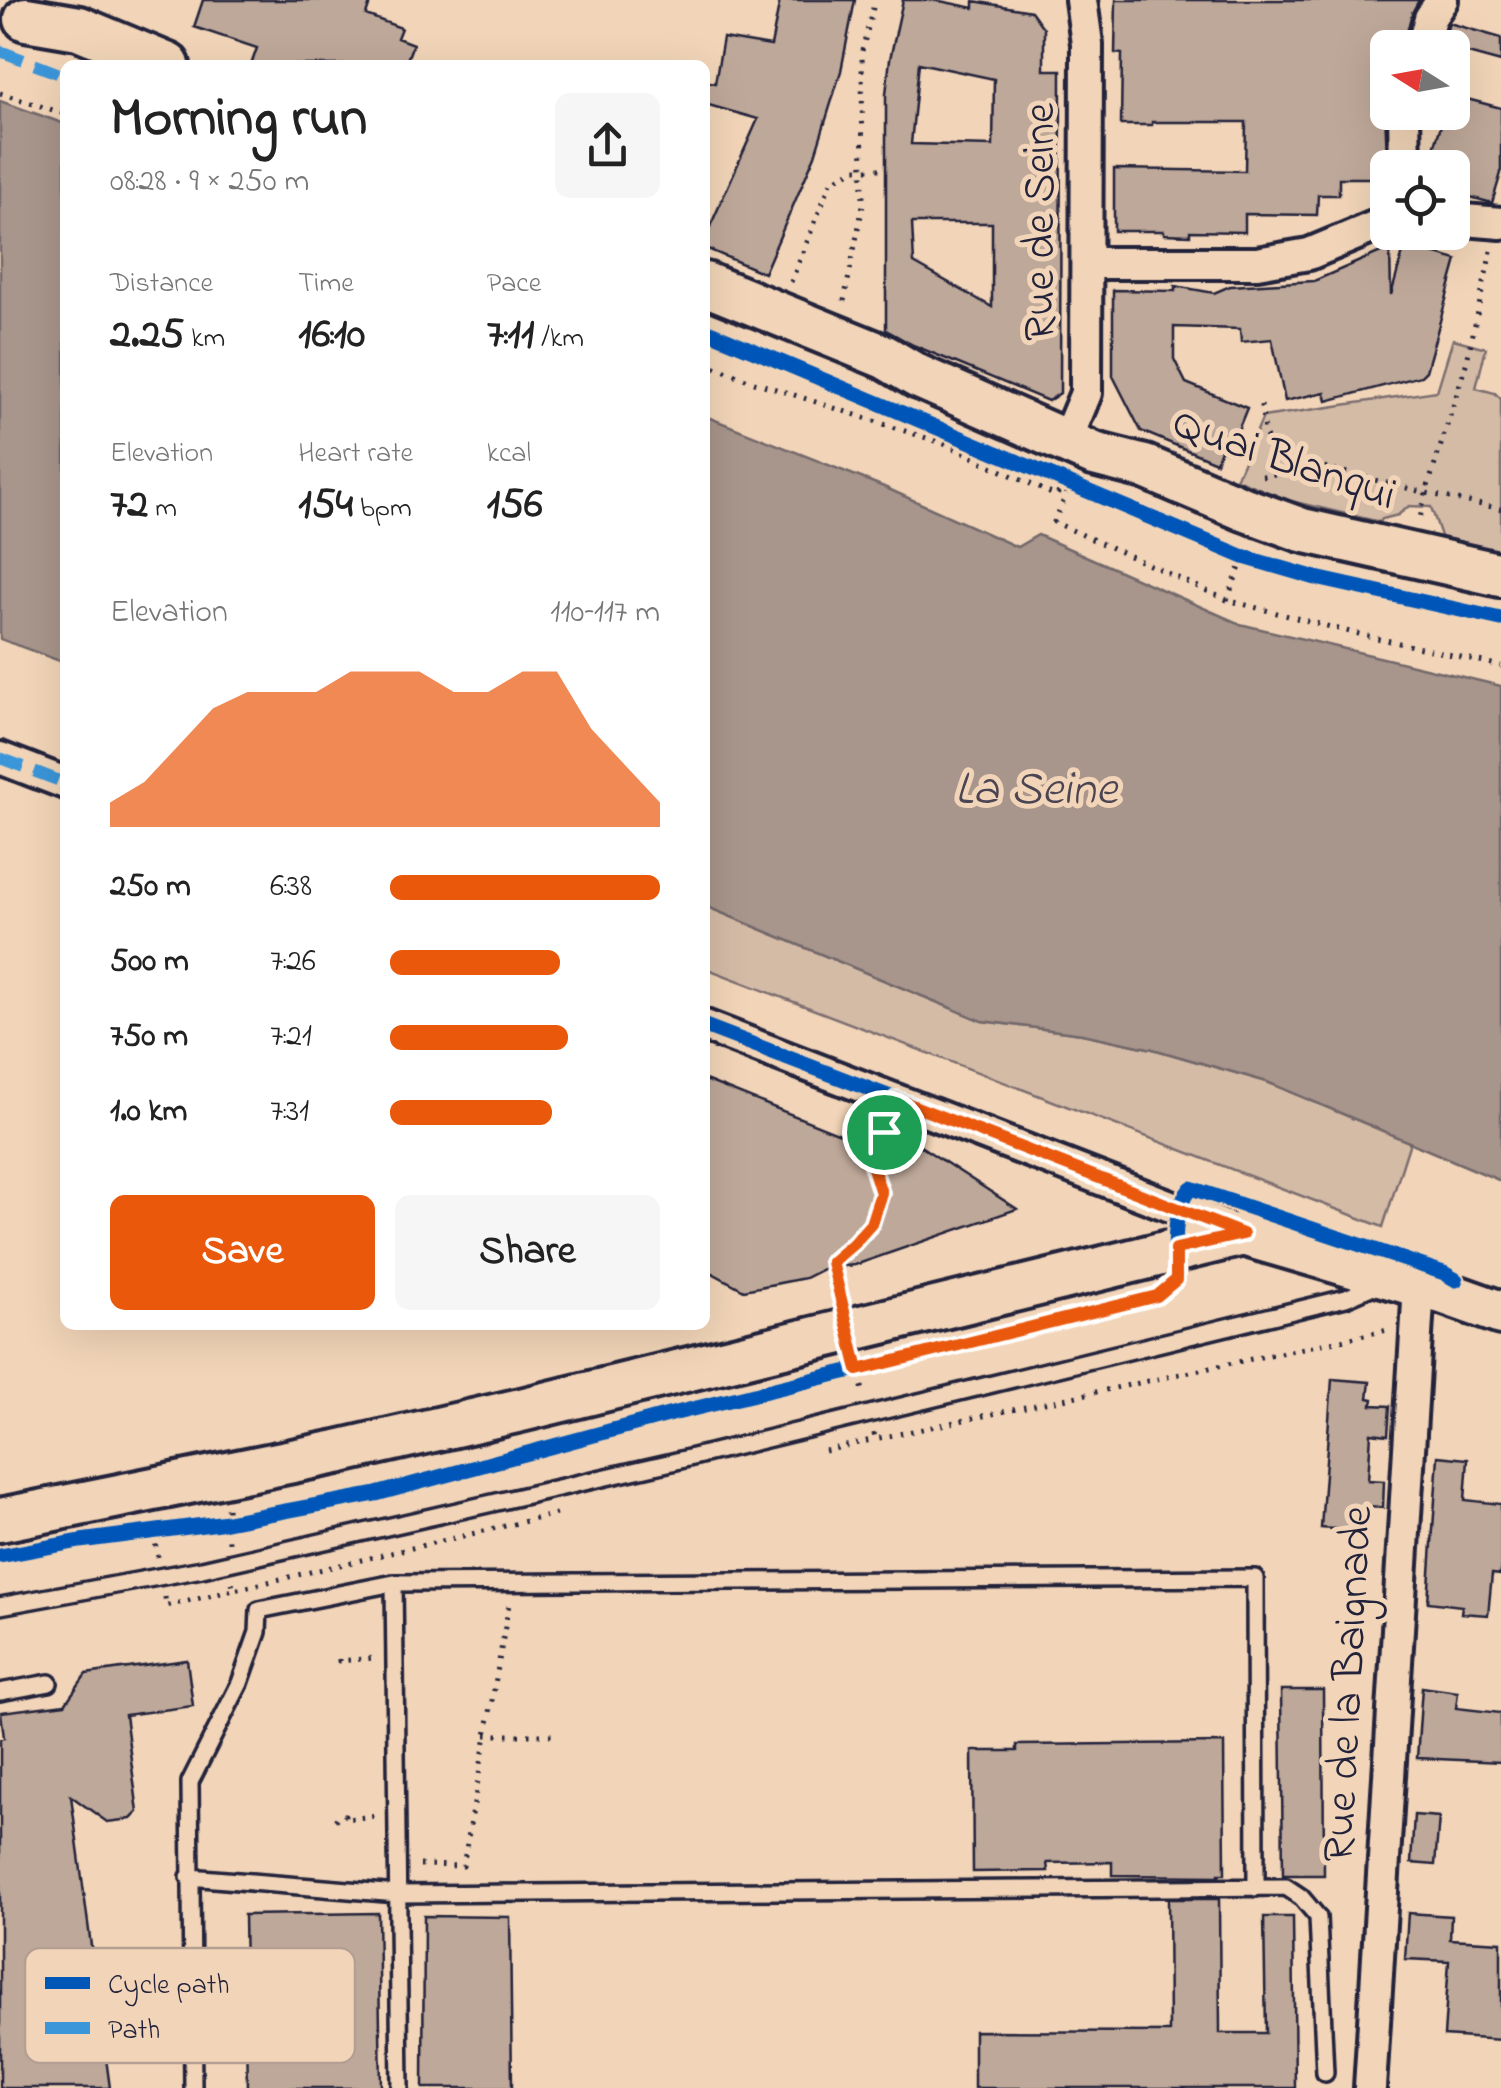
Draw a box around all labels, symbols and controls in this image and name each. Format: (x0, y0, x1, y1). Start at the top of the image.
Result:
north arrow (1370, 30, 1470, 130)
map controls (1370, 30, 1470, 250)
text: Morning run (110, 81, 367, 161)
button: share (555, 93, 660, 198)
street label: Rue de Seine (1009, 102, 1075, 341)
button: locate (1370, 150, 1470, 250)
text: 08:28 · 9 × 250 m (110, 159, 309, 206)
text: Distance (110, 264, 213, 305)
text: Time (298, 264, 354, 305)
text: Pace (487, 264, 541, 305)
text: 2.25 (110, 305, 184, 366)
text: 16:10 (298, 305, 365, 366)
text: 7:11 (487, 305, 534, 366)
text: km (184, 319, 225, 360)
text: /km (534, 319, 584, 360)
street label: Quai Blanqui (1163, 392, 1405, 530)
text: Elevation (110, 434, 213, 475)
text: Heart rate (298, 434, 413, 475)
text: kcal (487, 434, 531, 475)
text: 72 (110, 475, 148, 536)
text: 154 (298, 475, 353, 536)
text: 156 (487, 475, 543, 536)
text: m (148, 489, 177, 530)
text: bpm (353, 489, 412, 530)
text: Elevation (110, 590, 228, 637)
text: 110–117 m (550, 590, 660, 637)
water label: La Seine (955, 756, 1119, 826)
text: 250 m (110, 864, 191, 911)
text: 6:38 (270, 864, 312, 911)
text: 500 m (110, 939, 189, 986)
text: 7:26 (270, 939, 316, 986)
text: 750 m (110, 1014, 188, 1061)
text: 7:21 (270, 1014, 312, 1061)
text: 1.0 km (110, 1089, 187, 1136)
text: 7:31 (270, 1089, 309, 1136)
pin (842, 1090, 927, 1175)
icon: arrive (857, 1105, 912, 1160)
button: Save (110, 1195, 375, 1310)
button: Share (395, 1195, 660, 1310)
street label: Rue de la Baignade (1308, 1503, 1393, 1864)
legend (25, 1948, 355, 2063)
text: Cycle path (108, 1966, 230, 2007)
text: Path (108, 2011, 160, 2052)

